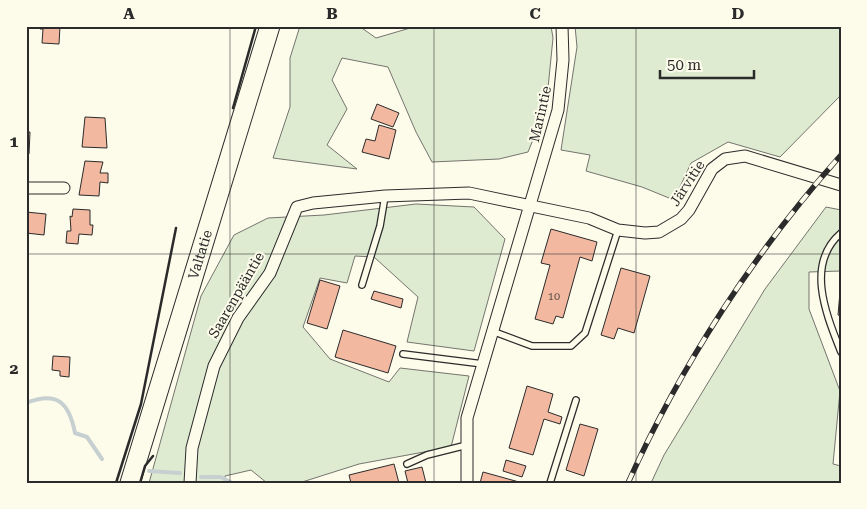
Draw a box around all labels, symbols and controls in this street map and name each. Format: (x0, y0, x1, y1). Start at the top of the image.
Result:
text: A (123, 4, 135, 23)
text: B (326, 4, 338, 23)
text: C (529, 4, 541, 23)
text: D (732, 4, 745, 23)
scale bar (660, 48, 753, 80)
text: 50 m (667, 56, 702, 74)
street label: Marintie (526, 84, 554, 144)
text: 1 (10, 132, 19, 151)
street label: Järvitie (666, 157, 708, 209)
street label: Valtatie (185, 228, 215, 281)
street label: Saarenpääntie (205, 249, 267, 341)
house number: 10 (548, 290, 560, 303)
text: 2 (10, 359, 19, 378)

